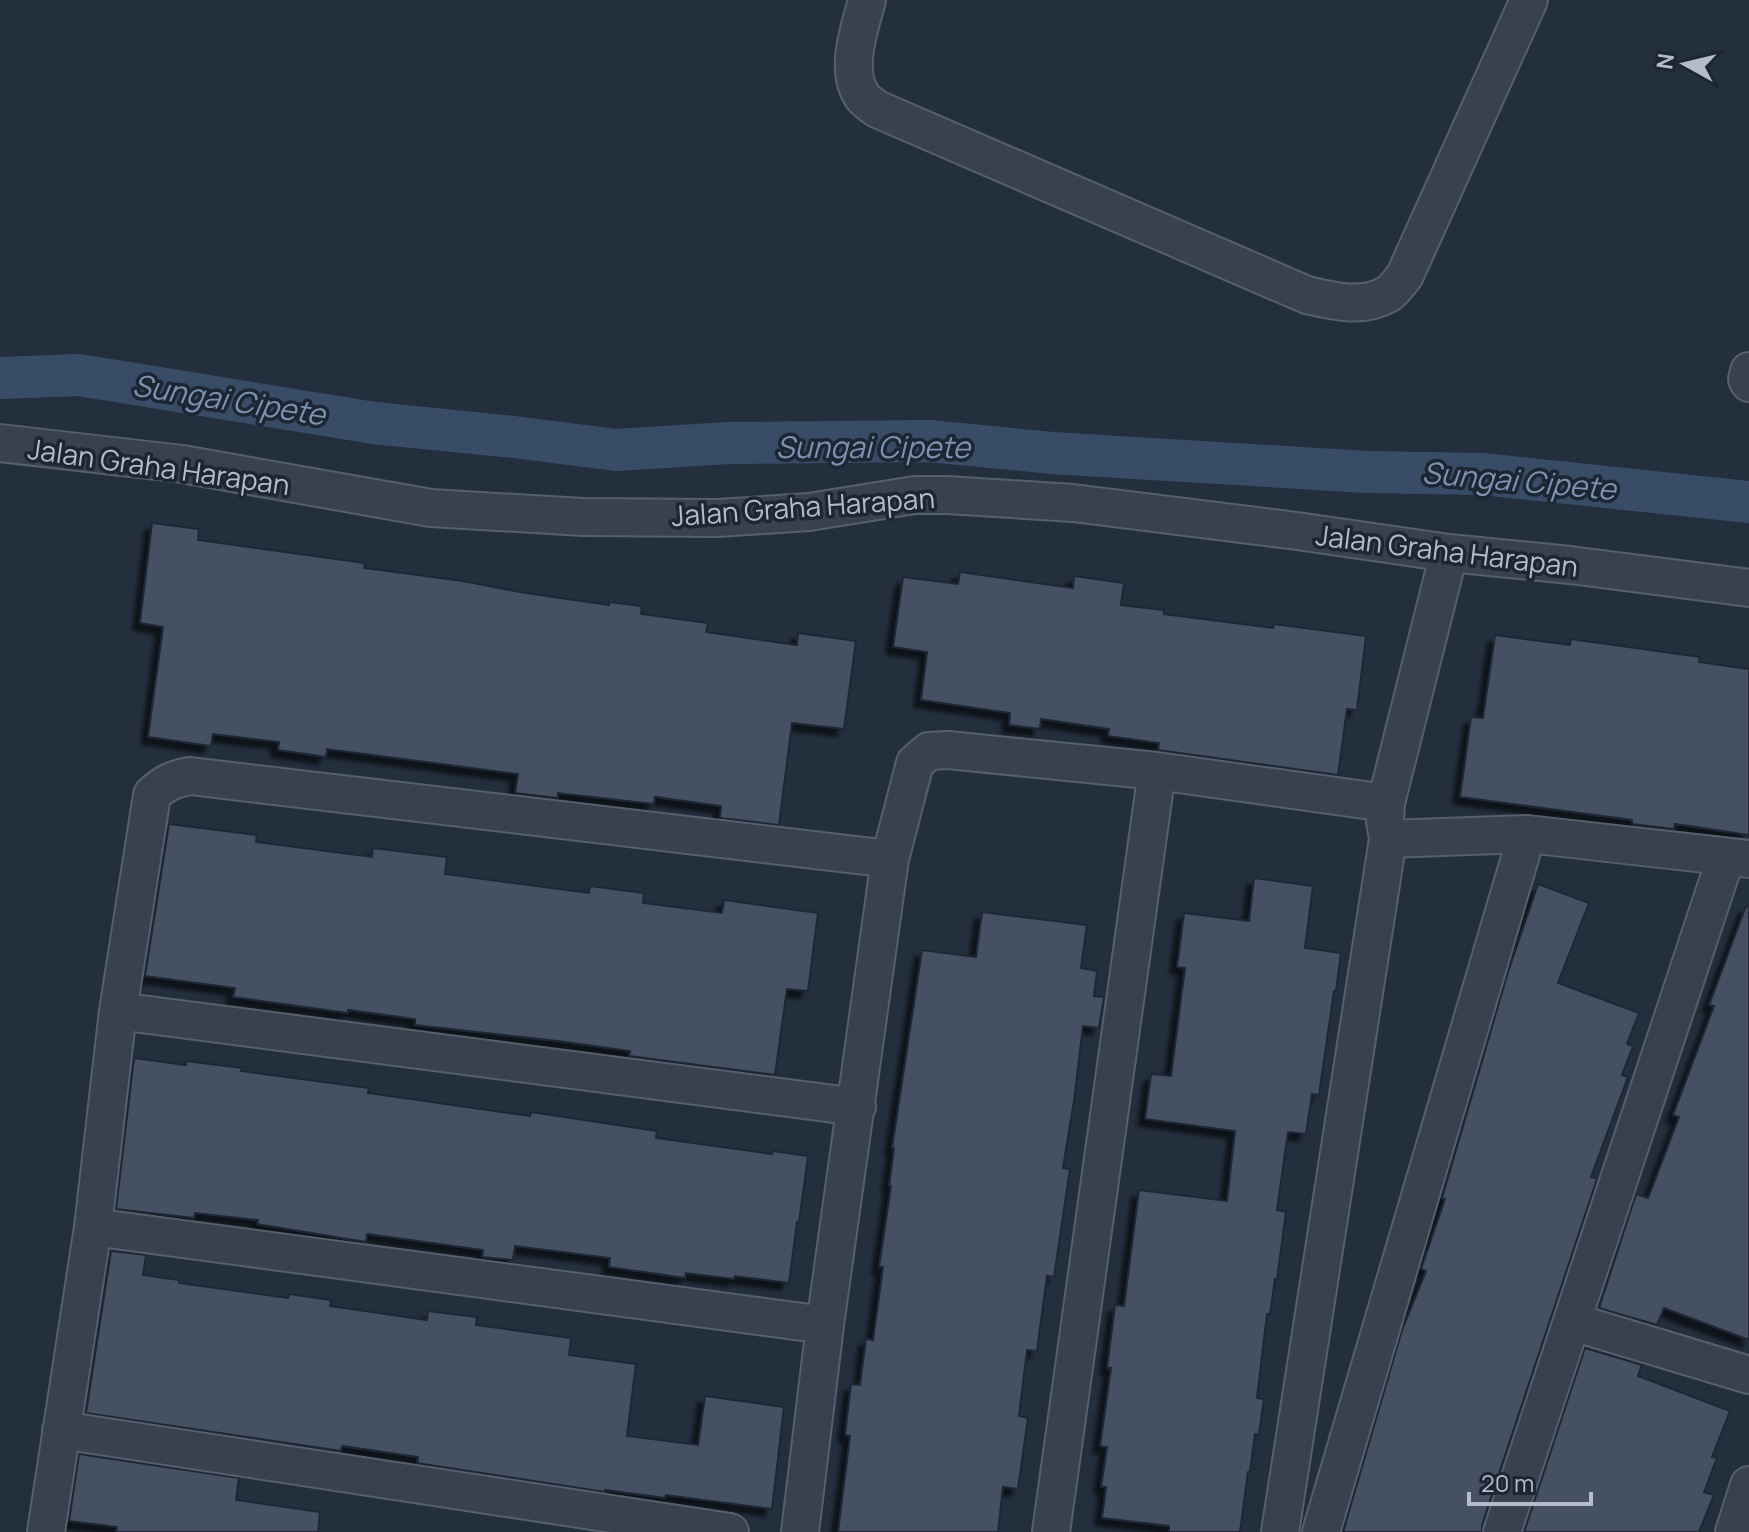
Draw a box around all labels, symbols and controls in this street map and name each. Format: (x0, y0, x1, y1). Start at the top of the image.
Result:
north arrow (1645, 24, 1725, 104)
text: N (1649, 51, 1681, 71)
water label: Sungai Cipete (130, 364, 330, 435)
water label: Sungai Cipete (776, 426, 972, 467)
street label: Jalan Graha Harapan (26, 429, 292, 503)
water label: Sungai Cipete (1420, 451, 1619, 509)
street label: Jalan Graha Harapan (670, 478, 936, 534)
street label: Jalan Graha Harapan (1314, 515, 1580, 585)
scale bar (1469, 1456, 1591, 1506)
text: 20 m (1481, 1466, 1534, 1499)

